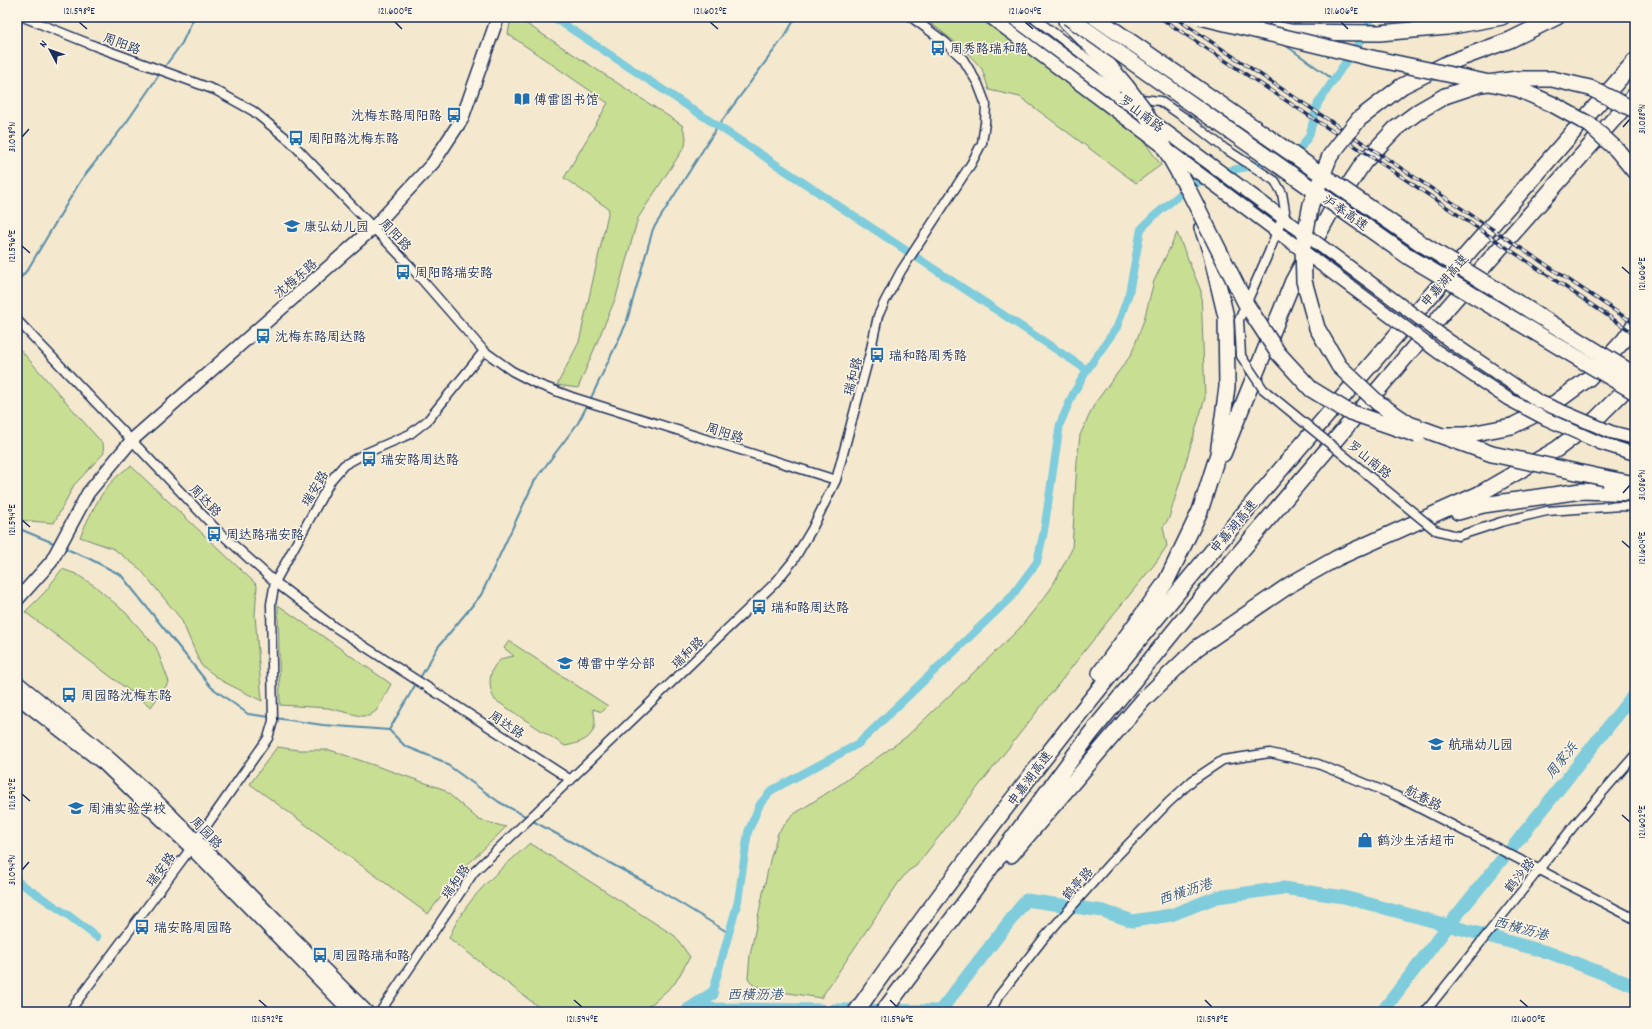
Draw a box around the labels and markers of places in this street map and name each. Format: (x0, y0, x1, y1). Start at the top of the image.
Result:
bus stop icon: 周秀路瑞和路 (929, 39, 947, 57)
place label: 周秀路瑞和路 (950, 41, 1028, 60)
library icon: 傅雷图书馆 (513, 90, 531, 108)
place label: 傅雷图书馆 (534, 92, 599, 111)
bus stop icon: 沈梅东路周阳路 (445, 106, 463, 124)
place label: 沈梅东路周阳路 (351, 108, 442, 127)
bus stop icon: 周阳路沈梅东路 (287, 129, 305, 147)
place label: 周阳路沈梅东路 (308, 131, 399, 150)
school or university icon: 康弘幼儿园 (283, 217, 301, 235)
place label: 康弘幼儿园 (304, 219, 369, 238)
bus stop icon: 周阳路瑞安路 (394, 263, 412, 281)
place label: 周阳路瑞安路 (415, 265, 493, 284)
bus stop icon: 沈梅东路周达路 (254, 327, 272, 345)
place label: 沈梅东路周达路 (275, 329, 366, 348)
bus stop icon: 瑞和路周秀路 (868, 346, 886, 364)
place label: 瑞和路周秀路 (889, 348, 967, 367)
bus stop icon: 瑞安路周达路 (360, 450, 378, 468)
place label: 瑞安路周达路 (381, 452, 459, 471)
bus stop icon: 周达路瑞安路 (205, 525, 223, 543)
place label: 周达路瑞安路 (226, 527, 304, 546)
bus stop icon: 瑞和路周达路 (750, 598, 768, 616)
place label: 瑞和路周达路 (771, 600, 849, 619)
school or university icon: 傅雷中学分部 (556, 654, 574, 672)
place label: 傅雷中学分部 (577, 656, 655, 675)
bus stop icon: 周园路沈梅东路 (60, 686, 78, 704)
place label: 周园路沈梅东路 (81, 688, 172, 707)
school or university icon: 航瑞幼儿园 (1427, 735, 1445, 753)
place label: 航瑞幼儿园 (1448, 737, 1513, 756)
school or university icon: 周浦实验学校 (67, 799, 85, 817)
place label: 周浦实验学校 (88, 801, 166, 820)
shop icon: 鹤沙生活超市 (1356, 831, 1374, 849)
place label: 鹤沙生活超市 (1377, 833, 1455, 852)
bus stop icon: 瑞安路周园路 (133, 918, 151, 936)
place label: 瑞安路周园路 (154, 920, 232, 939)
bus stop icon: 周园路瑞和路 (311, 946, 329, 964)
place label: 周园路瑞和路 (332, 948, 410, 967)

